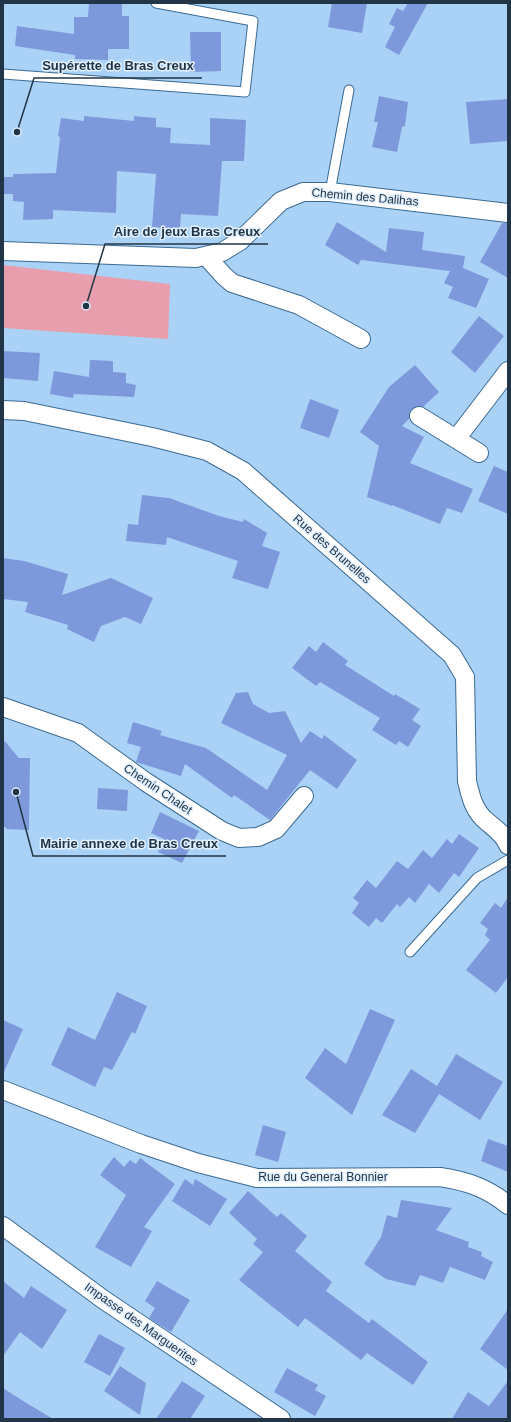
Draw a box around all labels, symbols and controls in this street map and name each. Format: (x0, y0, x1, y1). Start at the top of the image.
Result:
callout: Supérette de Bras Creux (34, 53, 202, 78)
text: Supérette de Bras Creux (42, 58, 195, 73)
street label: Chemin des Dalihas (311, 185, 419, 209)
callout: Aire de jeux Bras Creux (105, 219, 268, 244)
text: Aire de jeux Bras Creux (114, 224, 261, 239)
street label: Rue des Brunelles (290, 512, 374, 586)
street label: Chemin Chalet (121, 761, 195, 817)
callout: Mairie annexe de Bras Creux (33, 831, 226, 856)
text: Mairie annexe de Bras Creux (40, 836, 219, 851)
street label: Rue du General Bonnier (258, 1170, 388, 1184)
street label: Impasse des Marguerites (82, 1280, 200, 1368)

